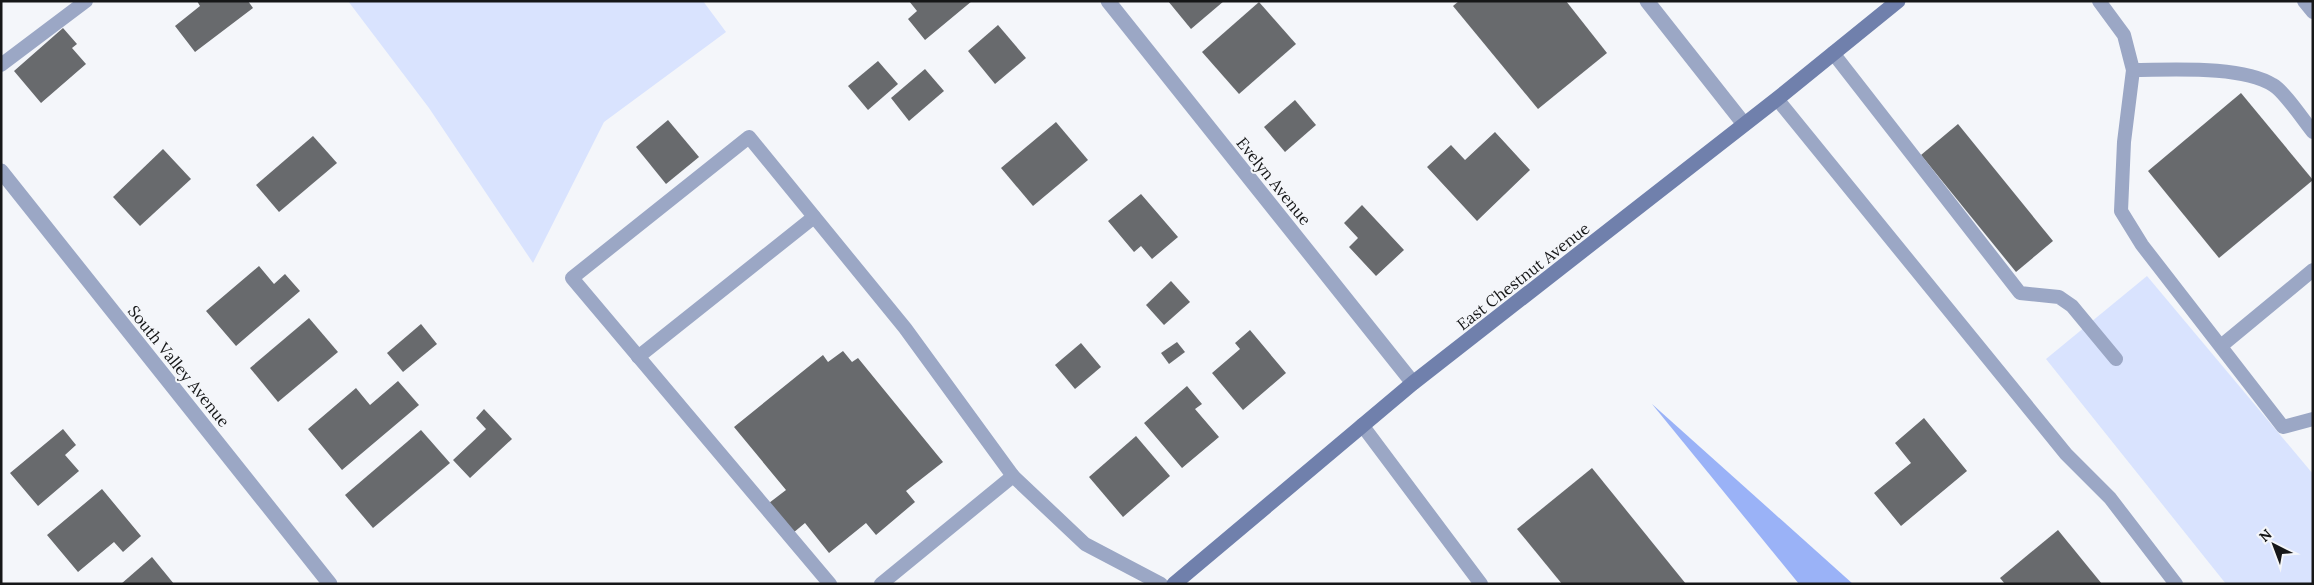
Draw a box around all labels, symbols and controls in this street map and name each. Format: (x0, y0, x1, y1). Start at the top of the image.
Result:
street label: Evelyn Avenue (1232, 133, 1316, 229)
street label: East Chestnut Avenue (1453, 218, 1594, 334)
street label: South Valley Avenue (124, 301, 234, 431)
north arrow (2249, 520, 2299, 570)
text: N (2255, 525, 2275, 546)

